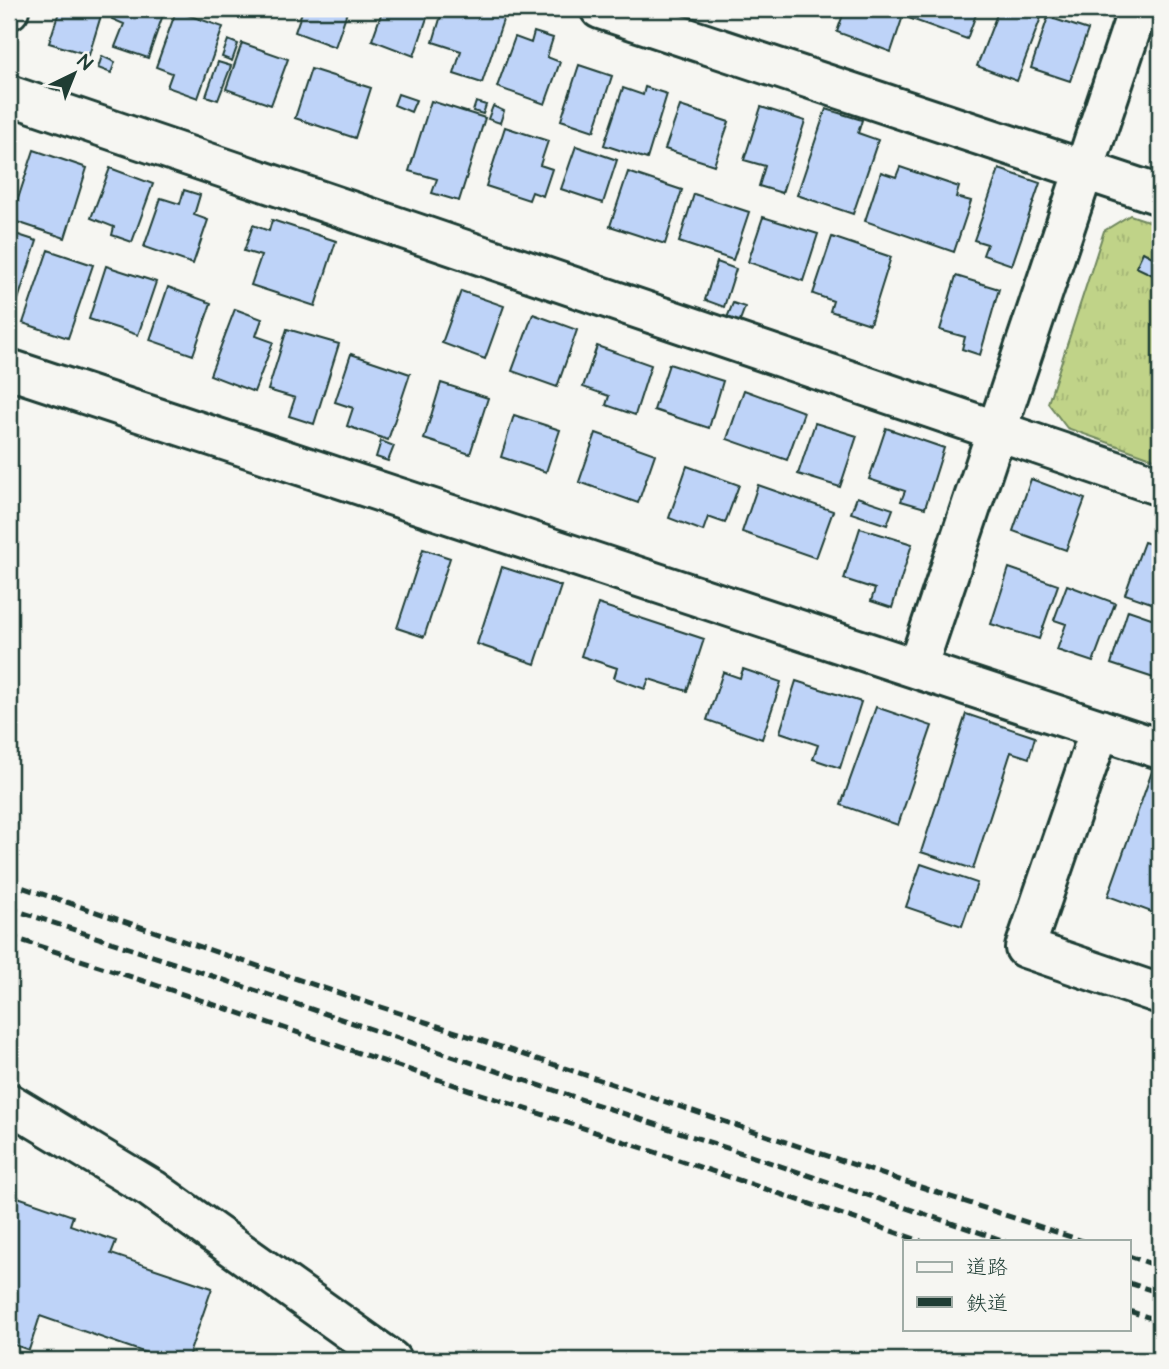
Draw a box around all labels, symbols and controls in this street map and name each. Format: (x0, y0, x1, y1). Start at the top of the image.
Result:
north arrow (38, 38, 108, 108)
text: N (71, 49, 98, 77)
legend (903, 1240, 1130, 1330)
text: 道路 (966, 1253, 1008, 1282)
text: 鉄道 (966, 1289, 1008, 1318)

